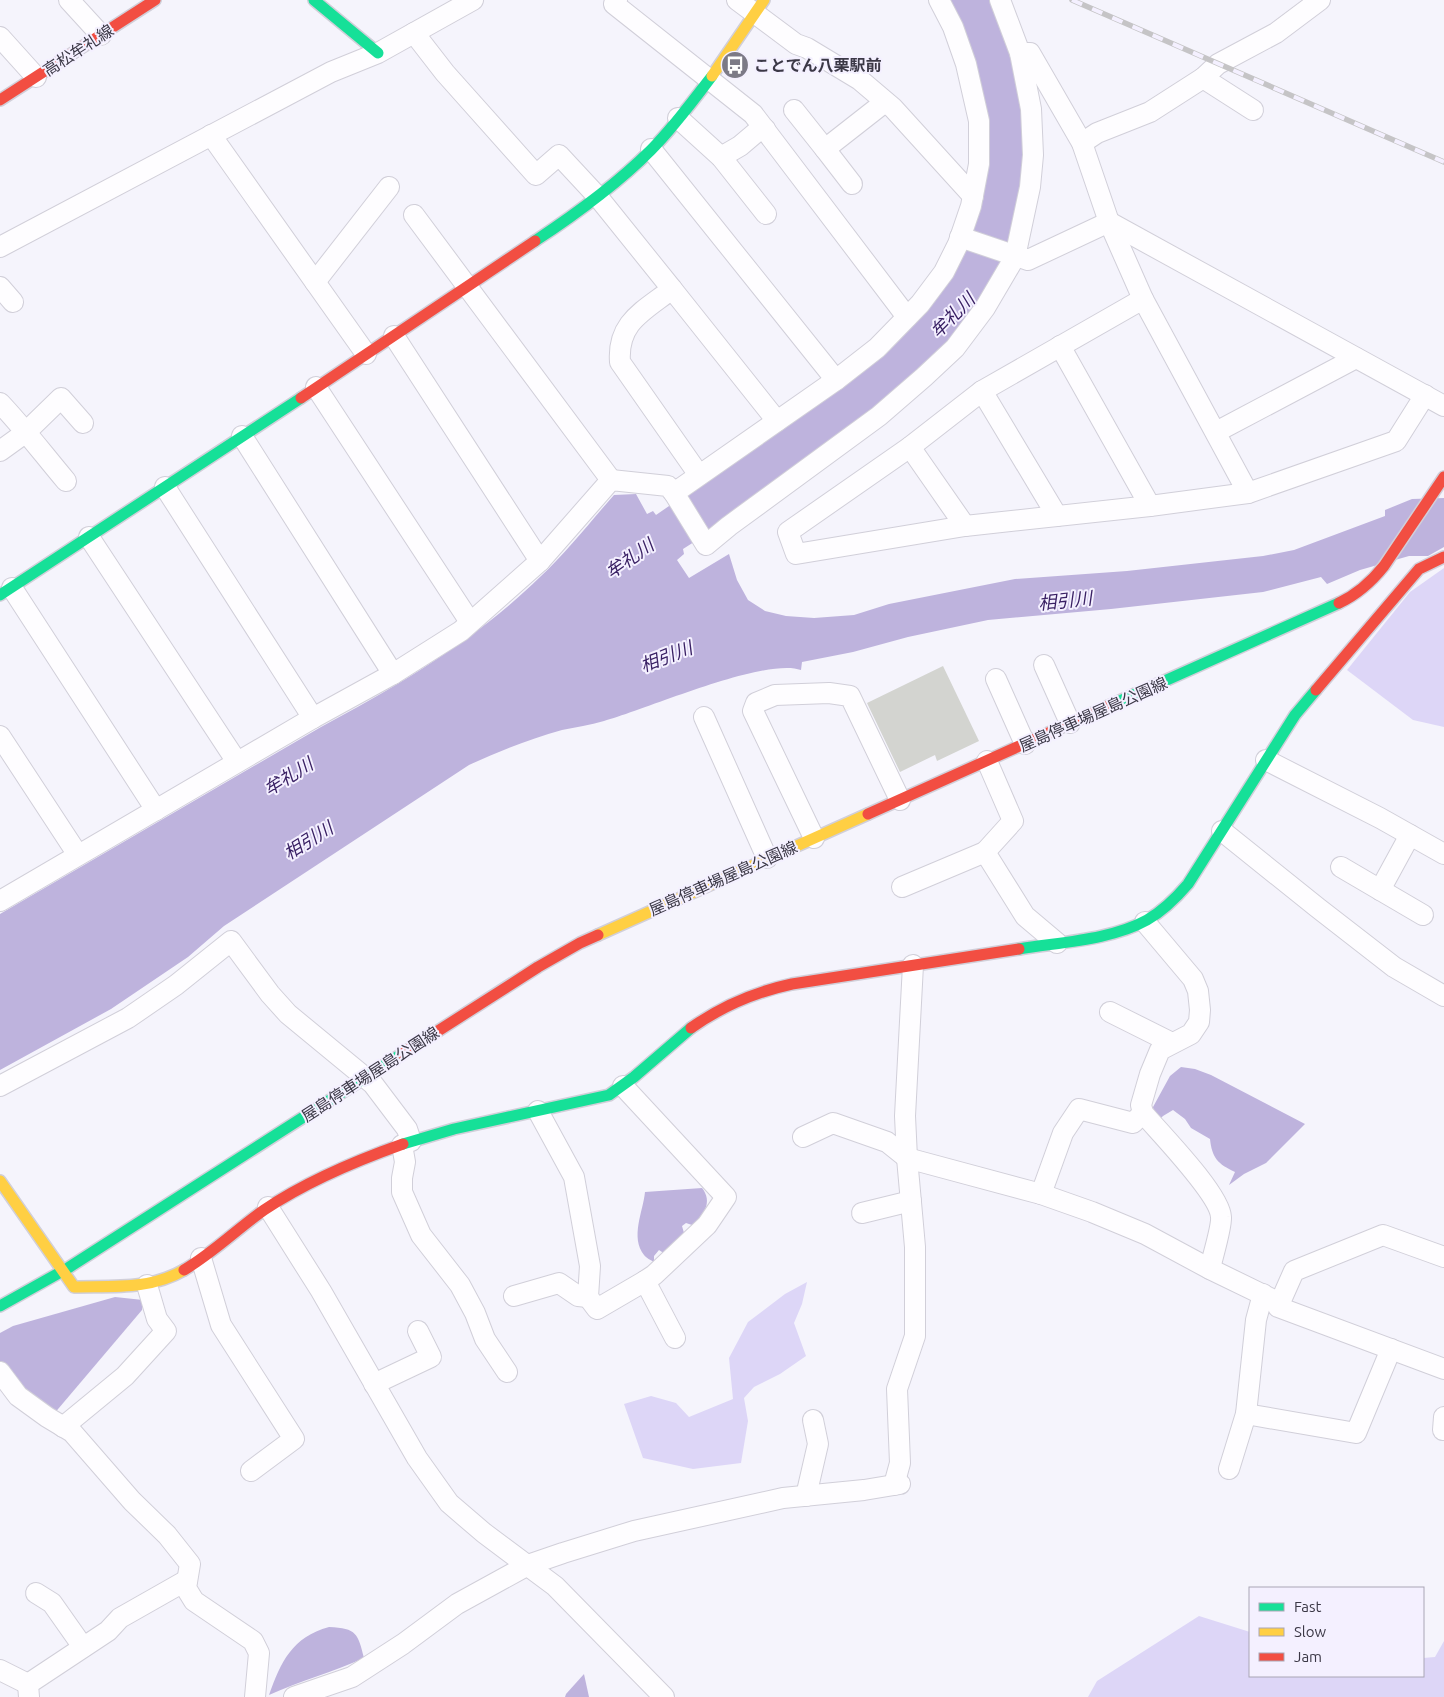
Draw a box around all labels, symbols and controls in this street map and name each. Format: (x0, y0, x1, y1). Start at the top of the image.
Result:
street label: 高松牟礼線 (40, 21, 116, 79)
bus stop icon: ことでん八栗駅前 (720, 50, 750, 80)
place label: ことでん八栗駅前 (754, 56, 882, 74)
water label: 牟礼川 (926, 287, 980, 341)
water label: 牟礼川 (601, 533, 658, 582)
water label: 相引川 (1037, 587, 1095, 613)
water label: 相引川 (637, 636, 697, 675)
street label: 屋島停車場屋島公園線 (1016, 673, 1170, 755)
water label: 牟礼川 (260, 752, 318, 799)
water label: 相引川 (280, 816, 338, 863)
street label: 屋島停車場屋島公園線 (646, 837, 800, 919)
street label: 屋島停車場屋島公園線 (298, 1023, 442, 1125)
legend (1249, 1587, 1424, 1677)
text: Fast (1294, 1598, 1322, 1615)
text: Slow (1294, 1623, 1327, 1640)
text: Jam (1294, 1648, 1322, 1665)

